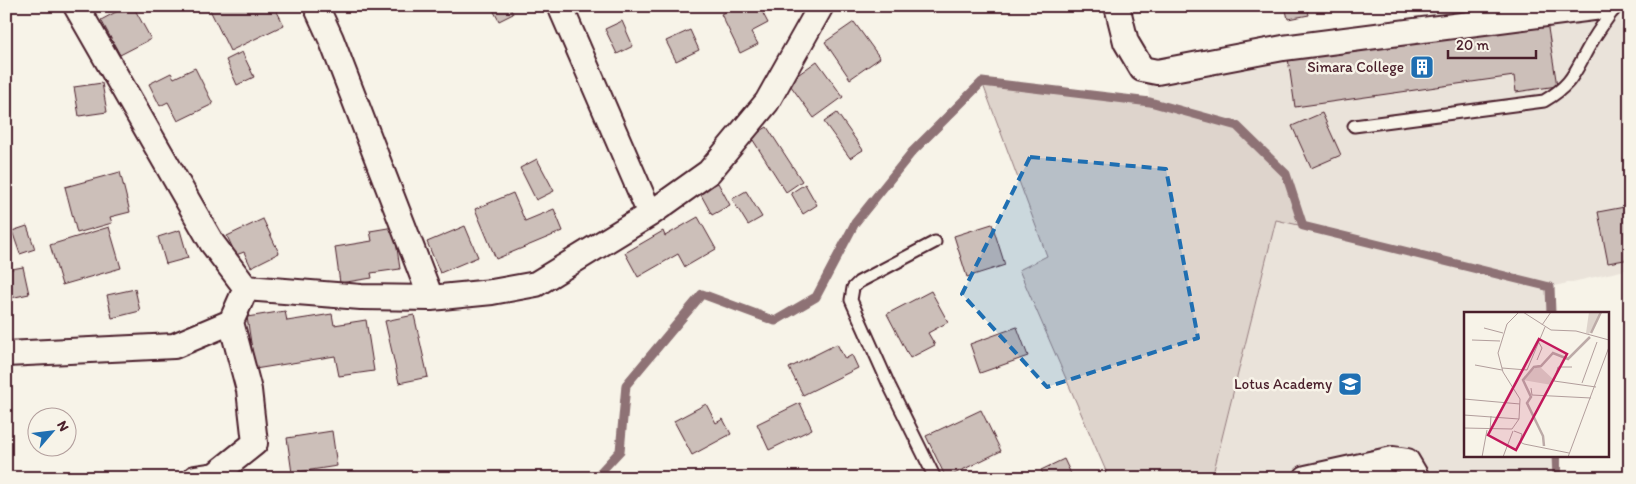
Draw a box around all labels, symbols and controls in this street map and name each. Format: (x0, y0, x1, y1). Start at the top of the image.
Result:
scale bar (1448, 28, 1536, 60)
text: 20 m (1456, 36, 1490, 54)
building icon: Simara College (1409, 54, 1435, 80)
place label: Simara College (1307, 58, 1404, 76)
inset map (1464, 312, 1608, 456)
school or university icon: Lotus Academy (1337, 371, 1363, 397)
place label: Lotus Academy (1234, 375, 1332, 393)
north arrow (28, 406, 78, 456)
text: N (53, 418, 73, 434)

